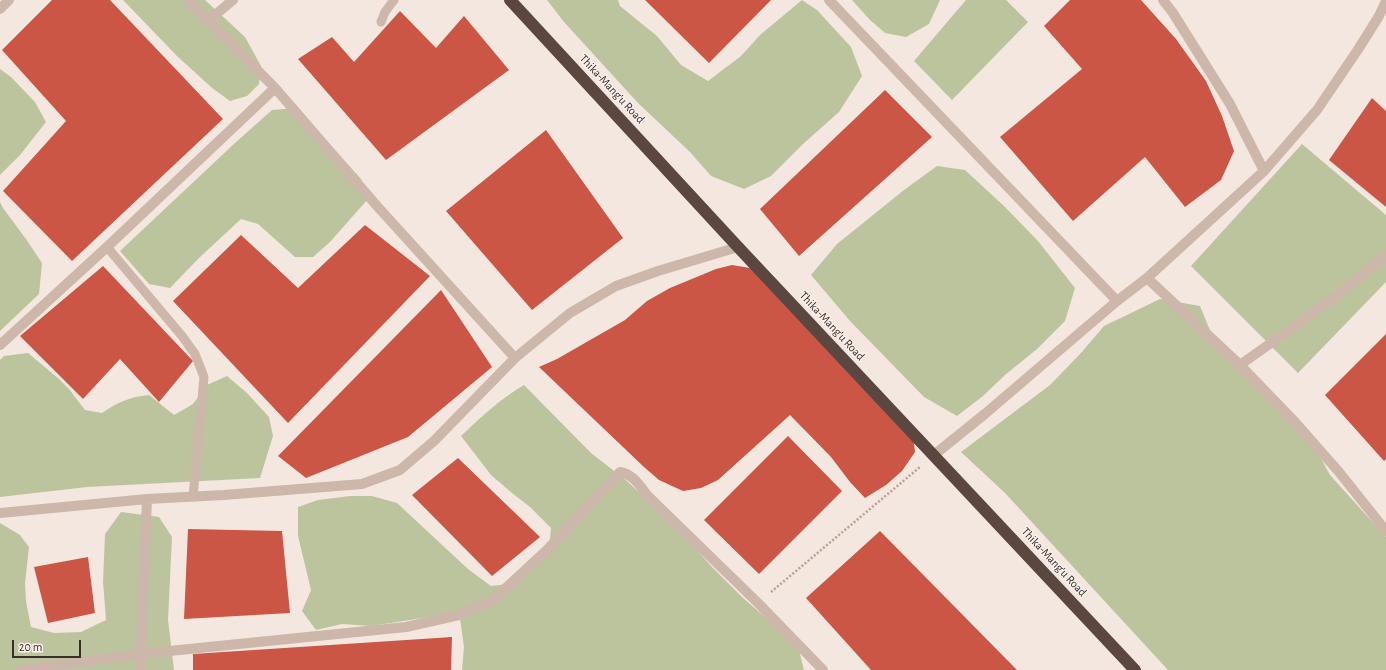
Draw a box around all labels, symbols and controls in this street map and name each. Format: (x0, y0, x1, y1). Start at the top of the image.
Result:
street label: Thika-Mang'u Road (576, 51, 648, 127)
street label: Thika-Mang'u Road (796, 288, 868, 364)
street label: Thika-Mang'u Road (1018, 524, 1090, 600)
scale bar (14, 632, 83, 658)
text: 20 m (19, 641, 42, 653)

